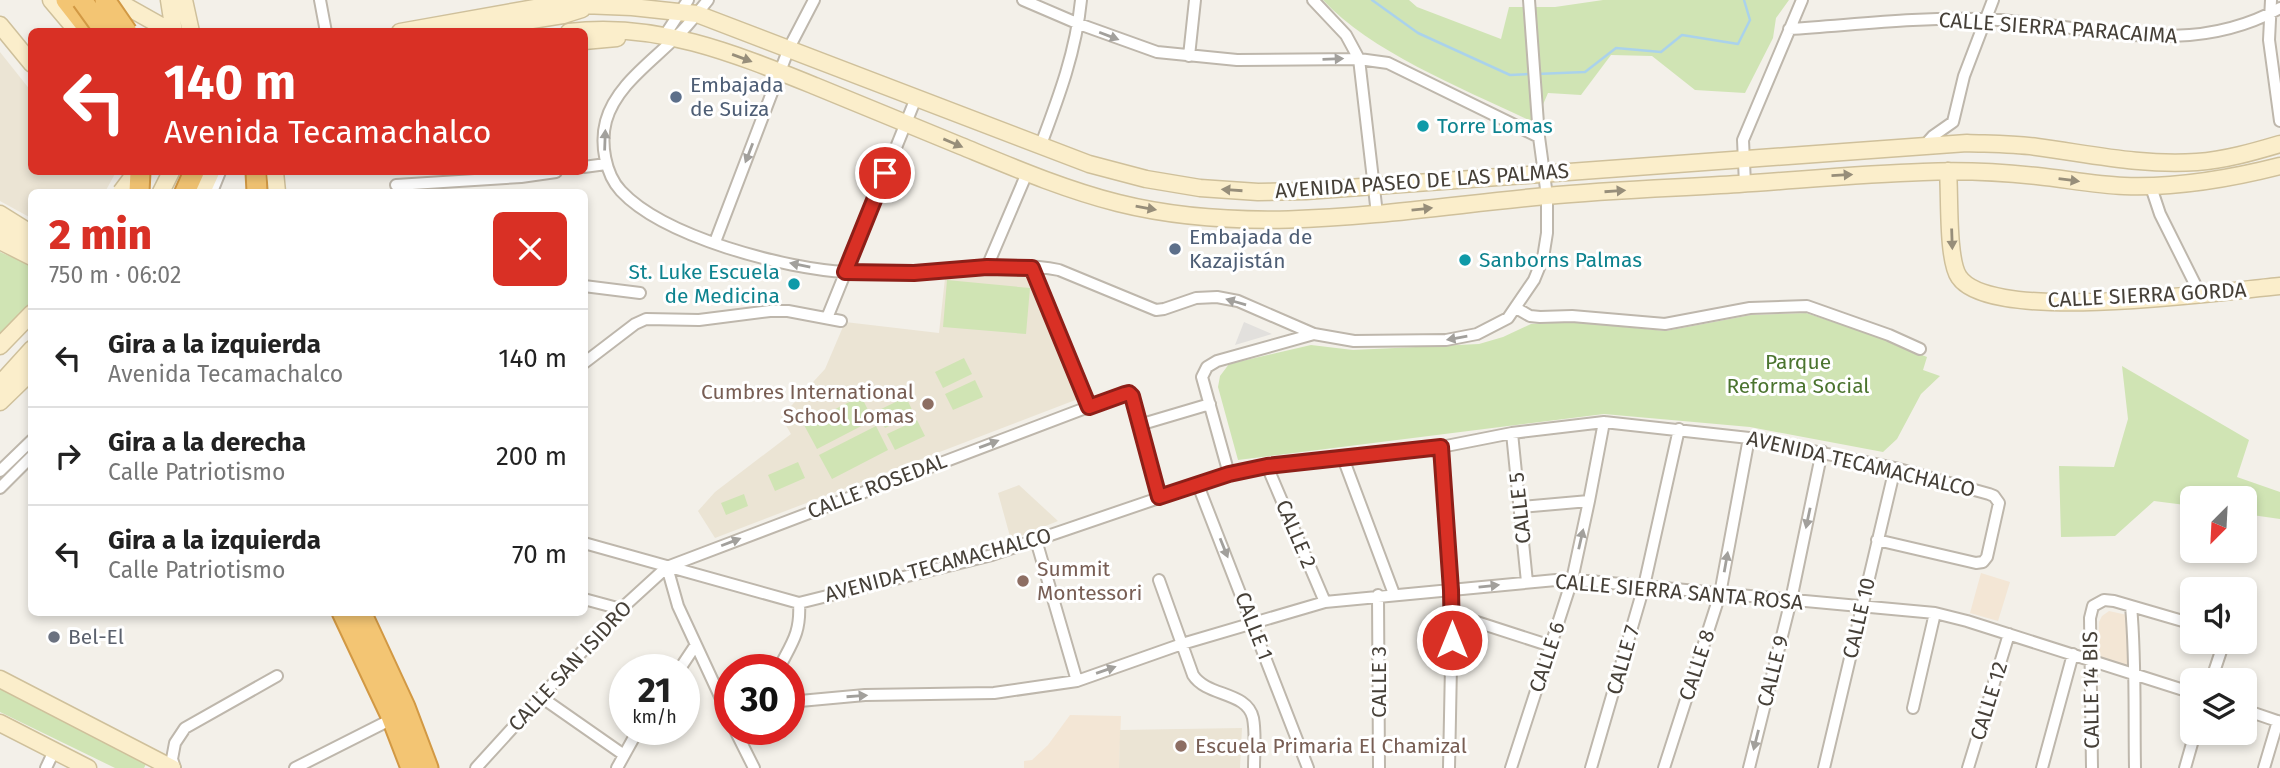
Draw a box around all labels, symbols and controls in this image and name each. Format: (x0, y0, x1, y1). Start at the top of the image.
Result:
street label: CALLE SIERRA PARACAIMA (1938, 7, 2178, 49)
one-way arrow (1098, 31, 1119, 42)
one-way arrow (731, 52, 752, 63)
text: 140 m (164, 53, 296, 112)
one-way arrow (1322, 54, 1344, 65)
icon: left (49, 56, 140, 147)
place label: Embajada de Suiza (690, 72, 784, 122)
marker: Embajada de Suiza (668, 89, 684, 105)
text: Avenida Tecamachalco (164, 113, 491, 151)
place label: Torre Lomas (1437, 113, 1553, 139)
marker: Torre Lomas (1415, 118, 1431, 134)
one-way arrow (599, 129, 610, 151)
one-way arrow (942, 137, 963, 148)
one-way arrow (744, 142, 755, 163)
pin (855, 143, 915, 203)
icon: arrive (866, 154, 904, 192)
street label: AVENIDA PASEO DE LAS PALMAS (1274, 158, 1570, 204)
one-way arrow (1831, 170, 1853, 181)
one-way arrow (2058, 174, 2080, 185)
one-way arrow (1220, 184, 1242, 195)
one-way arrow (1604, 185, 1626, 196)
one-way arrow (1135, 203, 1157, 214)
one-way arrow (1411, 203, 1433, 214)
text: 2 min (49, 210, 152, 260)
button: close (493, 212, 567, 286)
place label: Embajada de Kazajistán (1189, 224, 1312, 274)
one-way arrow (1946, 229, 1957, 251)
marker: Embajada de Kazajistán (1167, 241, 1183, 257)
place label: Sanborns Palmas (1479, 247, 1642, 273)
marker: Sanborns Palmas (1457, 252, 1473, 268)
place label: St. Luke Escuela de Medicina (628, 259, 780, 309)
one-way arrow (789, 259, 811, 270)
text: 750 m · 06:02 (49, 261, 181, 289)
marker: St. Luke Escuela de Medicina (786, 276, 802, 292)
street label: CALLE SIERRA GORDA (2047, 277, 2247, 313)
one-way arrow (1226, 297, 1247, 307)
text: Gira a la izquierda (108, 329, 321, 360)
one-way arrow (1445, 333, 1467, 344)
icon: left (49, 339, 87, 377)
text: 140 m (498, 343, 567, 374)
park label: Parque Reforma Social (1726, 349, 1870, 399)
text: Avenida Tecamachalco (108, 360, 343, 388)
place label: Cumbres International School Lomas (701, 379, 914, 429)
marker: Cumbres International School Lomas (920, 396, 936, 412)
street label: AVENIDA TECAMACHALCO (1744, 425, 1978, 503)
text: Gira a la derecha (108, 427, 306, 458)
icon: right (49, 437, 87, 475)
one-way arrow (979, 439, 1000, 450)
text: 200 m (496, 441, 567, 472)
street label: CALLE ROSEDAL (804, 447, 951, 524)
text: Calle Patriotismo (108, 458, 285, 486)
street label: CALLE 5 (1503, 471, 1537, 545)
north arrow (2180, 486, 2258, 564)
map controls (2180, 486, 2257, 745)
street label: CALLE 2 (1270, 496, 1322, 572)
one-way arrow (1803, 507, 1814, 529)
street label: AVENIDA TECAMACHALCO (822, 522, 1054, 608)
text: Gira a la izquierda (108, 525, 321, 556)
one-way arrow (1576, 528, 1587, 550)
icon: left (49, 535, 87, 573)
one-way arrow (720, 537, 741, 548)
one-way arrow (1218, 538, 1229, 559)
text: 70 m (512, 539, 567, 570)
one-way arrow (1721, 551, 1732, 573)
text: Calle Patriotismo (108, 556, 285, 584)
place label: Summit Montessori (1037, 556, 1142, 606)
street label: CALLE SIERRA SANTA ROSA (1554, 568, 1804, 616)
marker: Summit Montessori (1015, 573, 1031, 589)
street label: CALLE 10 (1837, 575, 1881, 661)
button: sound (2180, 577, 2257, 654)
one-way arrow (1478, 580, 1500, 591)
street label: CALLE 1 (1229, 588, 1279, 664)
street label: CALLE SAN ISIDRO (503, 595, 637, 737)
position arrow (1415, 603, 1489, 677)
street label: CALLE 6 (1523, 618, 1571, 696)
street label: CALLE 7 (1601, 622, 1645, 698)
place label: Bel-El (68, 624, 124, 650)
street label: CALLE 8 (1673, 626, 1721, 704)
marker: Bel-El (46, 629, 62, 645)
street label: CALLE 14 BIS (2077, 631, 2105, 749)
street label: CALLE 9 (1752, 633, 1794, 709)
street label: CALLE 3 (1366, 646, 1392, 718)
speed limit sign: 30 (714, 654, 805, 745)
street label: CALLE 12 (1965, 658, 2013, 744)
one-way arrow (1096, 664, 1117, 675)
button: layers (2180, 668, 2257, 745)
text: 21 (638, 669, 671, 711)
one-way arrow (846, 690, 868, 701)
text: km/h (632, 706, 677, 728)
one-way arrow (1750, 729, 1761, 751)
place label: Escuela Primaria El Chamizal (1195, 733, 1467, 759)
marker: Escuela Primaria El Chamizal (1173, 738, 1189, 754)

